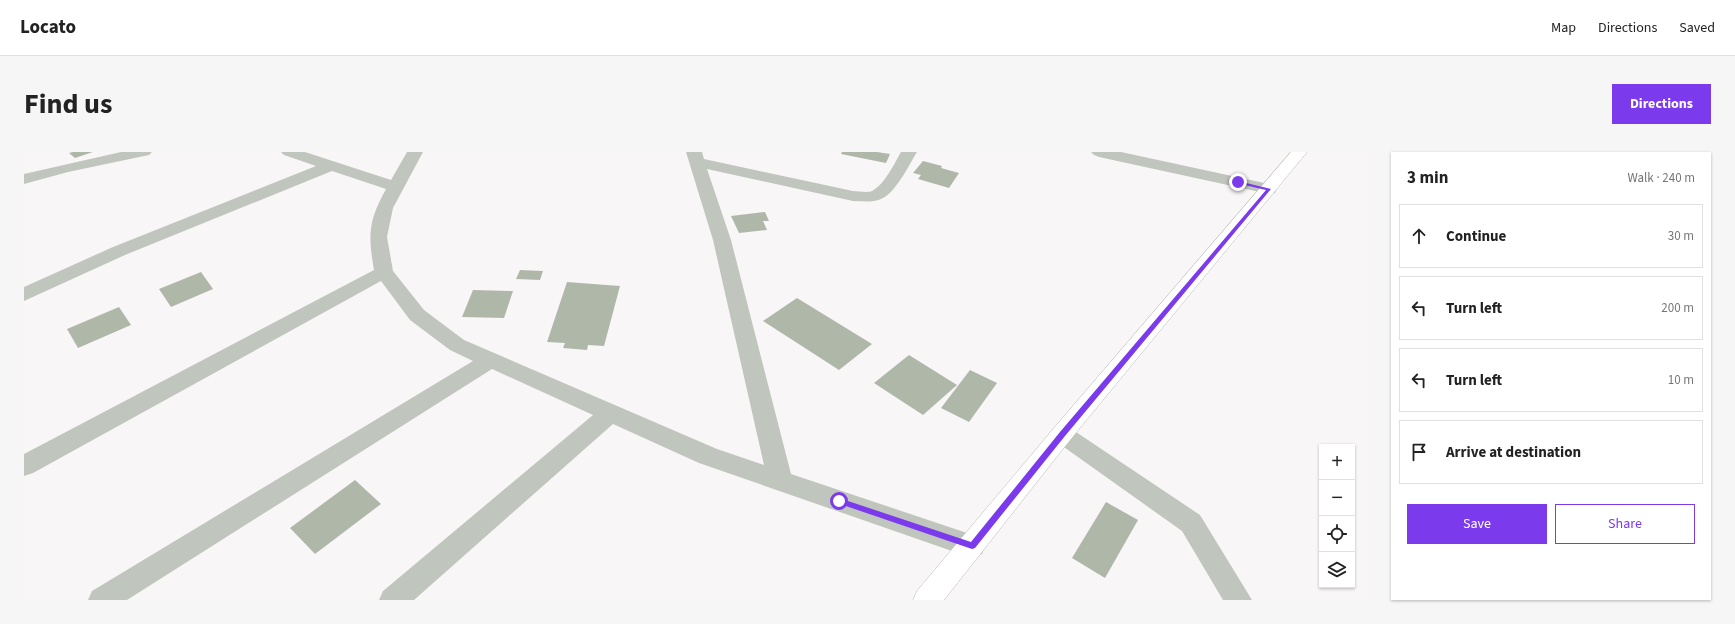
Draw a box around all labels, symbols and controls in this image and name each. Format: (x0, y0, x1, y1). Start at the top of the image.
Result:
text: Locato (20, 14, 76, 41)
text: Map (1551, 18, 1576, 38)
text: Directions (1598, 18, 1657, 38)
text: Saved (1679, 18, 1715, 38)
text: Find us (24, 84, 112, 124)
button: Directions (1612, 84, 1711, 124)
text: 3 min (1407, 166, 1448, 190)
text: Walk · 240 m (1627, 169, 1695, 187)
route end (1229, 173, 1247, 191)
icon: ahead (1408, 225, 1430, 247)
text: Continue (1446, 226, 1506, 247)
text: 30 m (1668, 227, 1694, 245)
icon: left (1408, 297, 1430, 319)
text: Turn left (1446, 298, 1502, 319)
text: 200 m (1661, 299, 1694, 317)
icon: left (1408, 369, 1430, 391)
text: Turn left (1446, 370, 1502, 391)
text: 10 m (1668, 371, 1694, 389)
icon: arrive (1408, 441, 1430, 463)
text: Arrive at destination (1446, 442, 1581, 463)
map controls (1319, 444, 1355, 588)
button: + (1319, 444, 1355, 480)
button: − (1319, 480, 1355, 516)
route start (830, 492, 848, 510)
button: Save (1407, 504, 1547, 544)
button: Share (1555, 504, 1695, 544)
button: locate (1319, 516, 1355, 552)
button: layers (1319, 552, 1355, 588)

